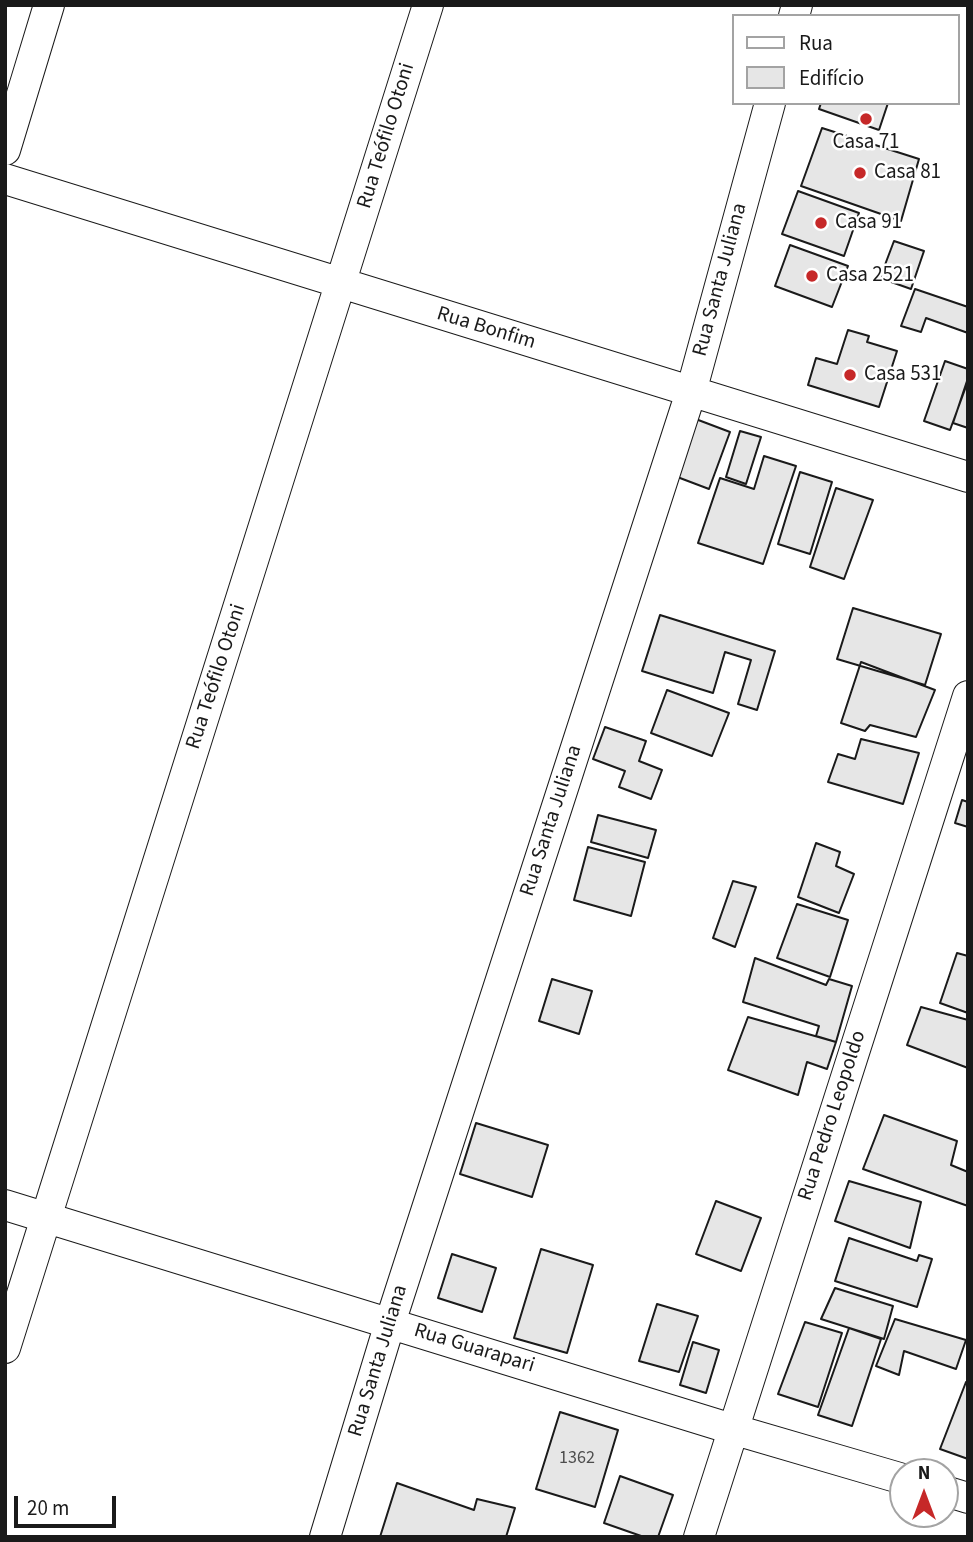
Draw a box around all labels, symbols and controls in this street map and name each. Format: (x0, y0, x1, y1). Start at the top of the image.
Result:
legend (732, 14, 959, 105)
text: Rua (799, 28, 833, 58)
street label: Rua Teófilo Otoni (353, 60, 421, 212)
text: Edifício (799, 63, 864, 93)
marker: Casa 71 (858, 111, 874, 127)
place label: Casa 71 (832, 130, 900, 156)
place label: Casa 81 (874, 160, 941, 186)
marker: Casa 81 (852, 165, 868, 181)
street label: Rua Santa Juliana (688, 201, 754, 359)
place label: Casa 91 (835, 210, 902, 236)
marker: Casa 91 (813, 215, 829, 231)
place label: Casa 2521 (826, 263, 914, 289)
marker: Casa 2521 (804, 268, 820, 284)
street label: Rua Bonfim (434, 302, 538, 356)
place label: Casa 531 (864, 362, 941, 388)
marker: Casa 531 (842, 367, 858, 383)
street label: Rua Teófilo Otoni (182, 601, 252, 753)
street label: Rua Santa Juliana (516, 742, 588, 900)
street label: Rua Pedro Leopoldo (794, 1028, 872, 1204)
street label: Rua Santa Juliana (344, 1282, 414, 1440)
street label: Rua Guarapari (411, 1319, 537, 1379)
house number: 1362 (559, 1448, 595, 1470)
north arrow (889, 1458, 959, 1528)
text: N (918, 1460, 930, 1487)
scale bar (18, 1482, 119, 1526)
text: 20 m (27, 1493, 69, 1523)

